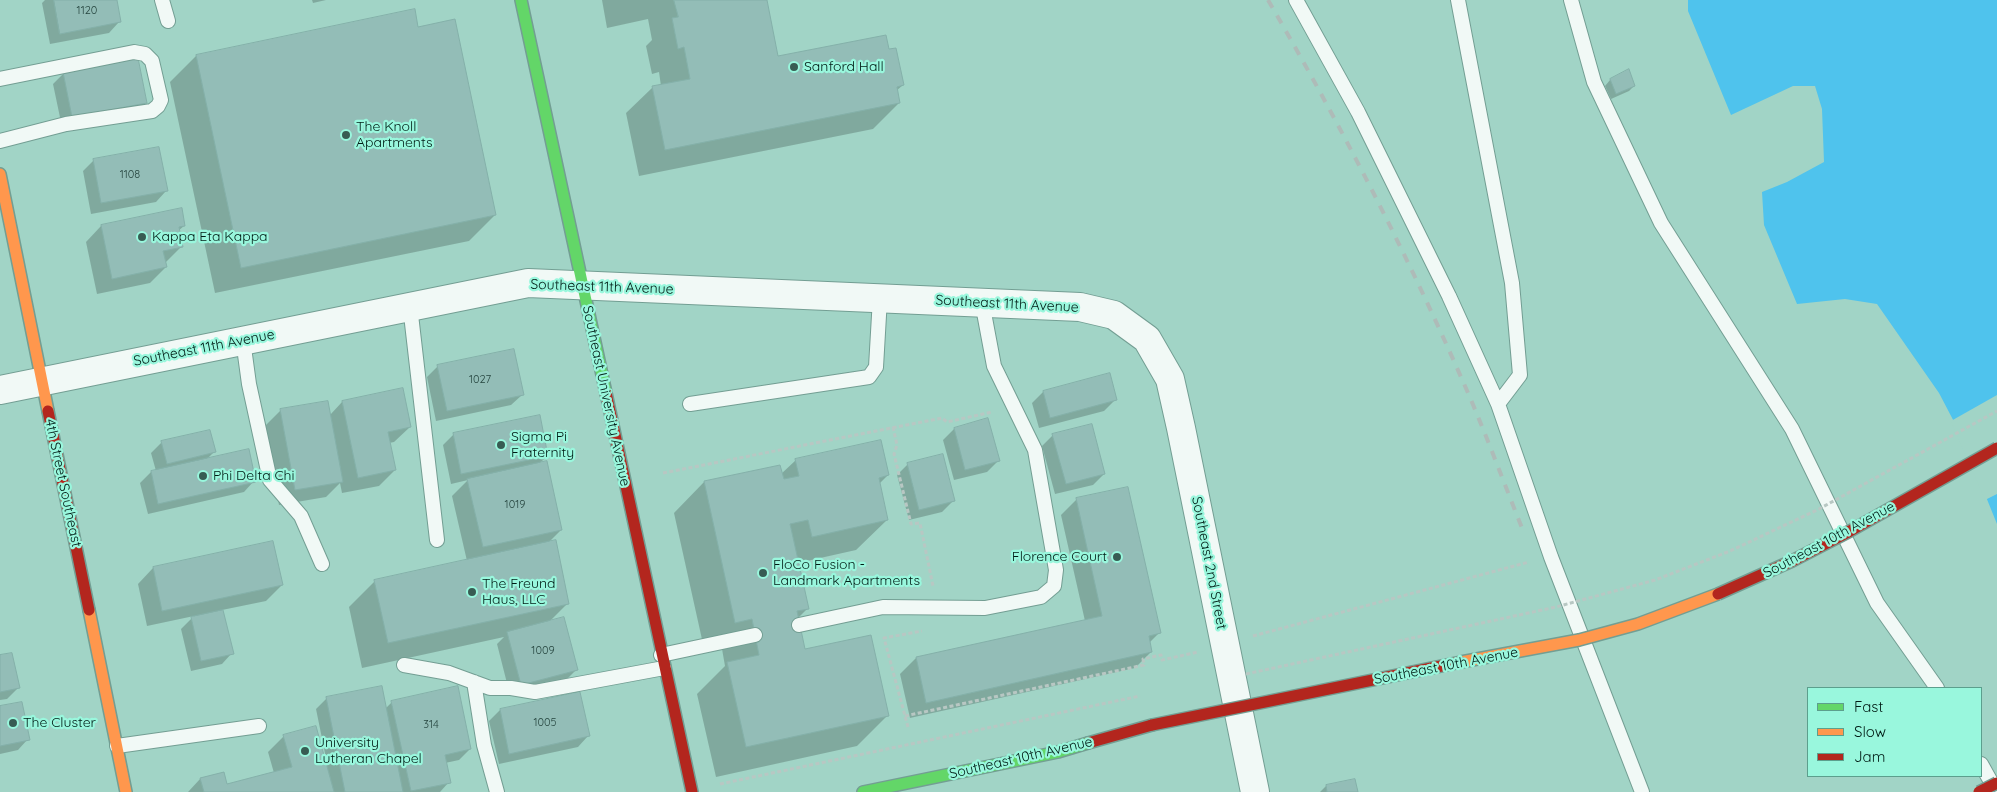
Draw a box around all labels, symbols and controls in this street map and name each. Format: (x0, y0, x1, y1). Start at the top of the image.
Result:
house number: 1120 (77, 4, 97, 18)
place label: Sanford Hall (804, 59, 884, 75)
marker: Sanford Hall (788, 61, 800, 73)
place label: The Knoll Apartments (356, 119, 433, 152)
marker: The Knoll Apartments (340, 129, 352, 141)
house number: 1108 (120, 168, 140, 182)
place label: Kappa Eta Kappa (152, 229, 268, 245)
marker: Kappa Eta Kappa (136, 231, 148, 243)
street label: Southeast 11th Avenue (530, 276, 674, 298)
street label: Southeast 11th Avenue (935, 292, 1079, 316)
street label: Southeast University Avenue (579, 304, 633, 488)
street label: Southeast 11th Avenue (132, 326, 276, 370)
house number: 1027 (469, 373, 491, 387)
street label: 4th Street Southeast (41, 417, 85, 549)
place label: Sigma Pi Fraternity (511, 429, 574, 462)
marker: Sigma Pi Fraternity (495, 439, 507, 451)
place label: Phi Delta Chi (213, 468, 295, 484)
marker: Phi Delta Chi (197, 470, 209, 482)
street label: Southeast 2nd Street (1188, 495, 1230, 631)
house number: 1019 (505, 498, 525, 512)
street label: Southeast 10th Avenue (1760, 498, 1898, 582)
place label: Florence Court (1012, 549, 1107, 565)
marker: Florence Court (1111, 551, 1123, 563)
place label: FloCo Fusion - Landmark Apartments (773, 557, 920, 590)
marker: FloCo Fusion - Landmark Apartments (757, 567, 769, 579)
place label: The Freund Haus, LLC (482, 576, 555, 608)
marker: The Freund Haus, LLC (466, 586, 478, 598)
house number: 1009 (531, 644, 555, 658)
street label: Southeast 10th Avenue (1373, 644, 1519, 688)
legend (1807, 687, 1982, 777)
text: Fast (1854, 697, 1883, 716)
place label: The Cluster (23, 715, 96, 731)
house number: 1005 (533, 716, 557, 730)
marker: The Cluster (7, 717, 19, 729)
house number: 314 (423, 718, 439, 732)
text: Slow (1854, 722, 1886, 741)
street label: Southeast 10th Avenue (948, 733, 1094, 783)
place label: University Lutheran Chapel (315, 735, 422, 768)
marker: University Lutheran Chapel (299, 745, 311, 757)
text: Jam (1854, 747, 1885, 766)

